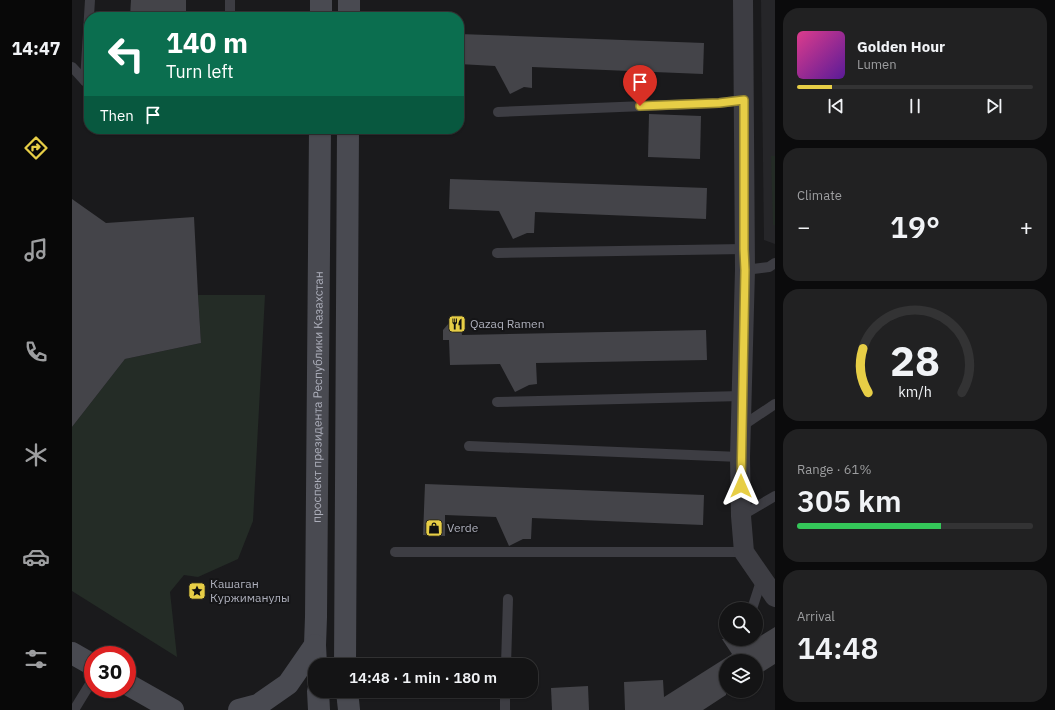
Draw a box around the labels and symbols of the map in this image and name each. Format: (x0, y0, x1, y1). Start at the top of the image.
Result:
pin (623, 65, 657, 106)
street label: проспект президента Республики Казахстан (309, 271, 326, 523)
restaurant icon: Qazaq Ramen (447, 314, 467, 334)
place label: Qazaq Ramen (470, 316, 545, 331)
position arrow (720, 465, 762, 507)
shop icon: Verde (424, 518, 444, 538)
place label: Verde (447, 520, 479, 535)
place label: Кашаган Куржиманулы (210, 576, 290, 605)
place icon: Кашаган Куржиманулы (187, 581, 207, 601)
speed limit sign: 30 (84, 646, 136, 698)

